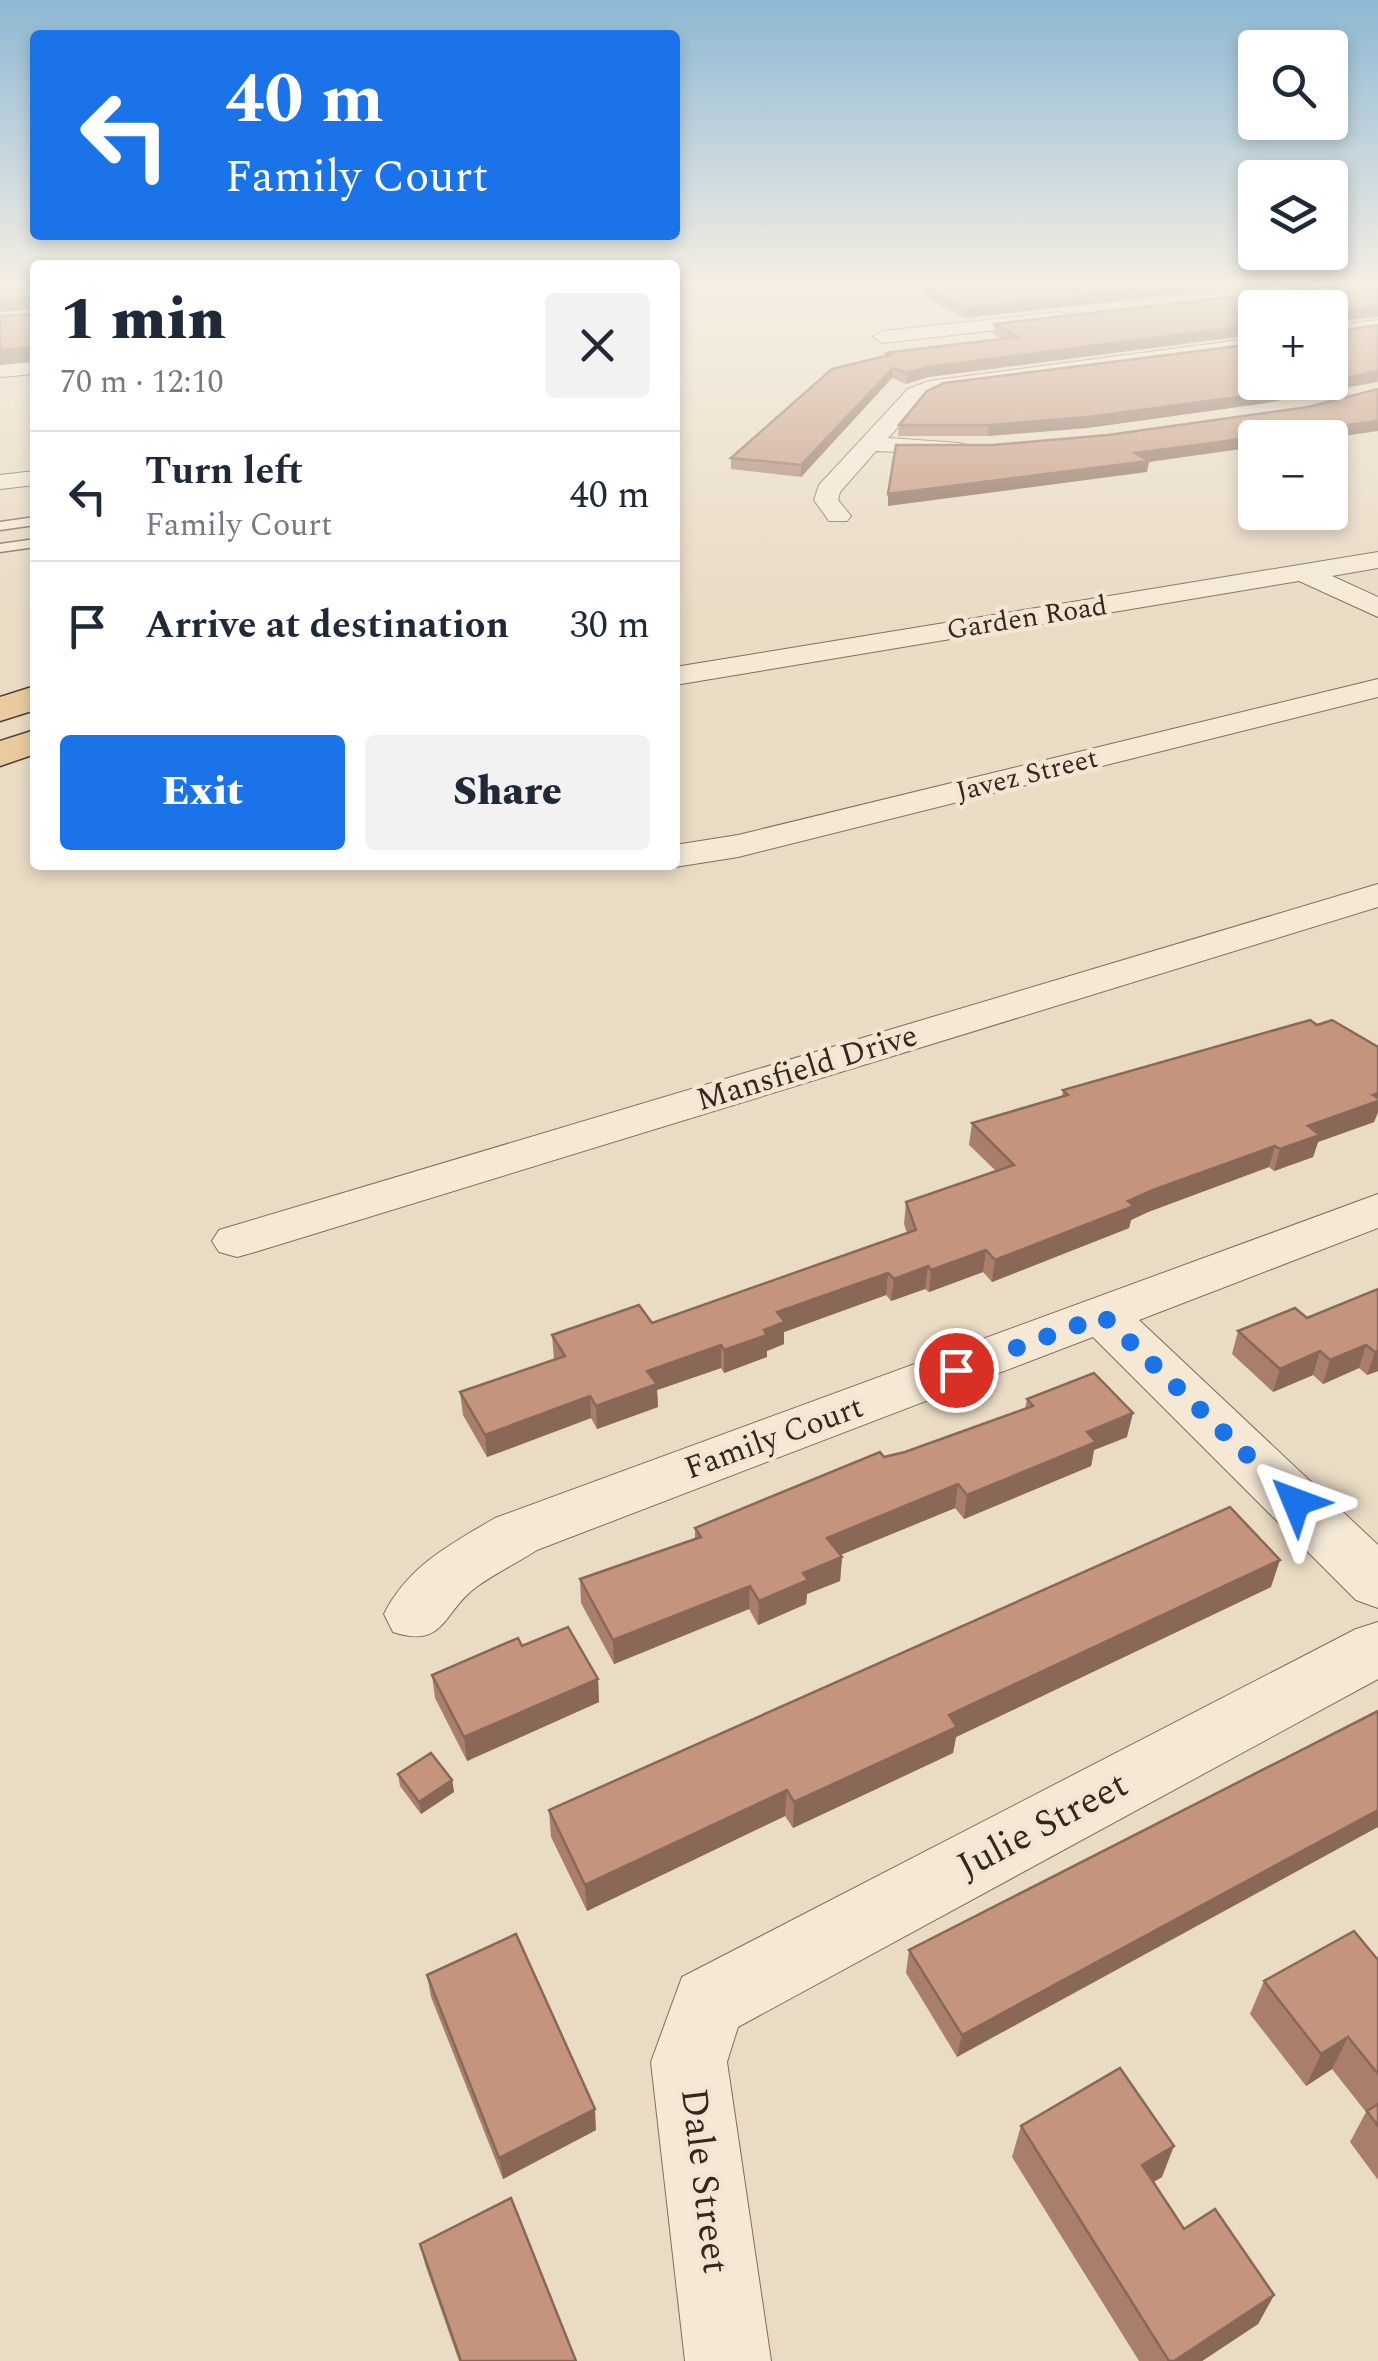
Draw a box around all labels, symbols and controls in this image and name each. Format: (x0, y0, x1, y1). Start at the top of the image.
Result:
map controls (1238, 30, 1348, 530)
button: search (1238, 30, 1348, 140)
text: 40 m (225, 47, 384, 153)
icon: left (60, 70, 190, 200)
text: Family Court (225, 143, 488, 212)
button: layers (1238, 160, 1348, 270)
text: 1 min (60, 274, 226, 366)
button: + (1238, 290, 1348, 400)
button: close (545, 293, 650, 398)
text: 70 m · 12:10 (60, 358, 224, 407)
button: − (1238, 420, 1348, 530)
text: Turn left (145, 443, 303, 501)
text: 40 m (570, 467, 650, 525)
icon: left (60, 469, 115, 524)
text: Family Court (145, 501, 332, 550)
street label: Garden Road (944, 584, 1110, 652)
text: Arrive at destination (145, 597, 509, 655)
text: 30 m (570, 597, 650, 655)
icon: arrive (60, 599, 115, 654)
button: Exit (60, 735, 345, 850)
button: Share (365, 735, 650, 850)
street label: Javez Street (952, 737, 1103, 813)
street label: Mansfield Drive (690, 1011, 924, 1125)
pin (914, 1328, 999, 1413)
icon: arrive (929, 1343, 984, 1398)
street label: Family Court (678, 1383, 870, 1493)
position arrow (1244, 1450, 1348, 1554)
street label: Julie Street (947, 1757, 1139, 1895)
street label: Dale Street (664, 2085, 744, 2277)

